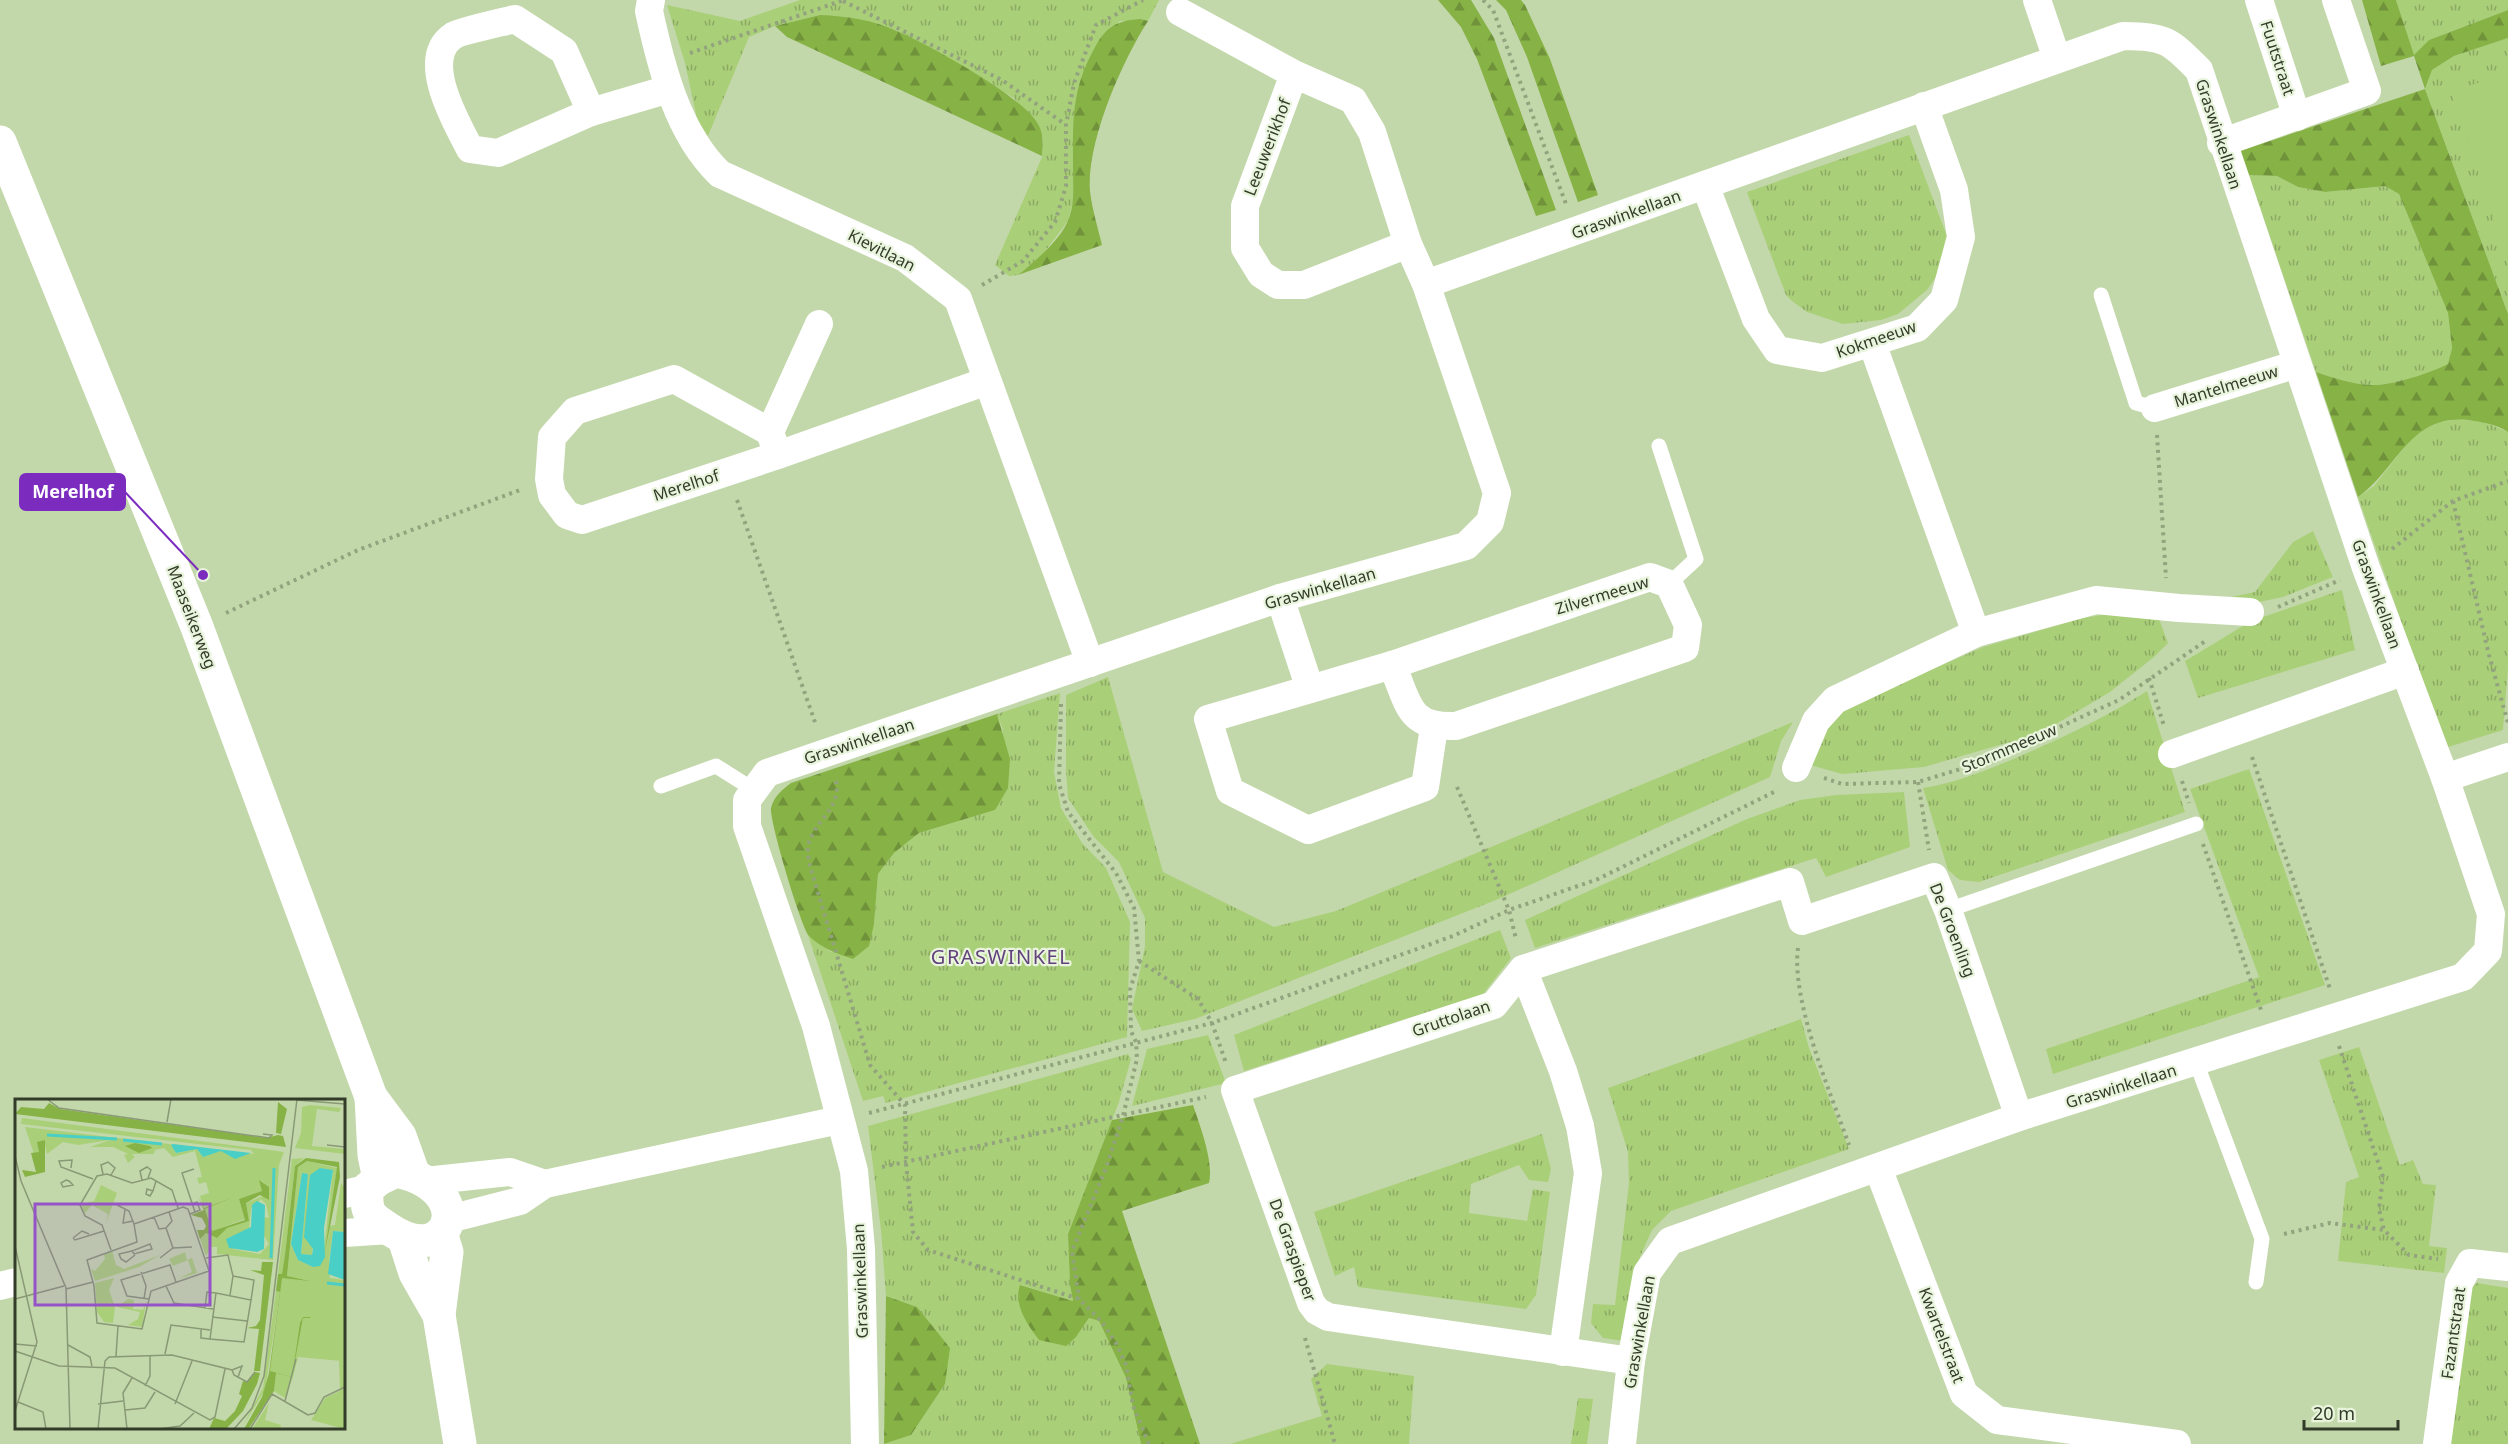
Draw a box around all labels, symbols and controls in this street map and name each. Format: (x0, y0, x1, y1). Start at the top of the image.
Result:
street label: Fuutstraat (2256, 18, 2300, 98)
street label: Graswinkellaan (2191, 76, 2247, 192)
street label: Leeuwerikhof (1238, 94, 1296, 199)
street label: Graswinkellaan (1568, 184, 1684, 244)
street label: Kievitlaan (845, 224, 919, 276)
street label: Kokmeeuw (1833, 315, 1920, 363)
street label: Mantelmeeuw (2171, 360, 2281, 412)
street label: Merelhof (650, 464, 723, 506)
callout: Merelhof (20, 474, 125, 510)
text: Merelhof (32, 479, 115, 503)
street label: Graswinkellaan (2347, 536, 2407, 652)
street label: Maaseikerweg (162, 562, 222, 672)
street label: Graswinkellaan (1262, 562, 1378, 614)
street label: Zilvermeeuw (1553, 570, 1652, 620)
street label: Graswinkellaan (801, 713, 917, 769)
street label: Stormmeeuw (1958, 718, 2060, 778)
street label: De Groenling (1925, 880, 1981, 980)
district label: GRASWINKEL (931, 943, 1071, 970)
street label: Gruttolaan (1409, 994, 1493, 1042)
street label: Graswinkellaan (2063, 1059, 2179, 1113)
inset map (15, 1099, 345, 1429)
street label: De Graspieper (1264, 1196, 1322, 1305)
street label: Graswinkellaan (847, 1223, 873, 1339)
street label: Graswinkellaan (1618, 1274, 1660, 1390)
street label: Kwartelstraat (1914, 1284, 1970, 1386)
street label: Fazantstraat (2436, 1285, 2470, 1381)
scale bar (2304, 1393, 2398, 1431)
text: 20 m (2313, 1401, 2355, 1425)

